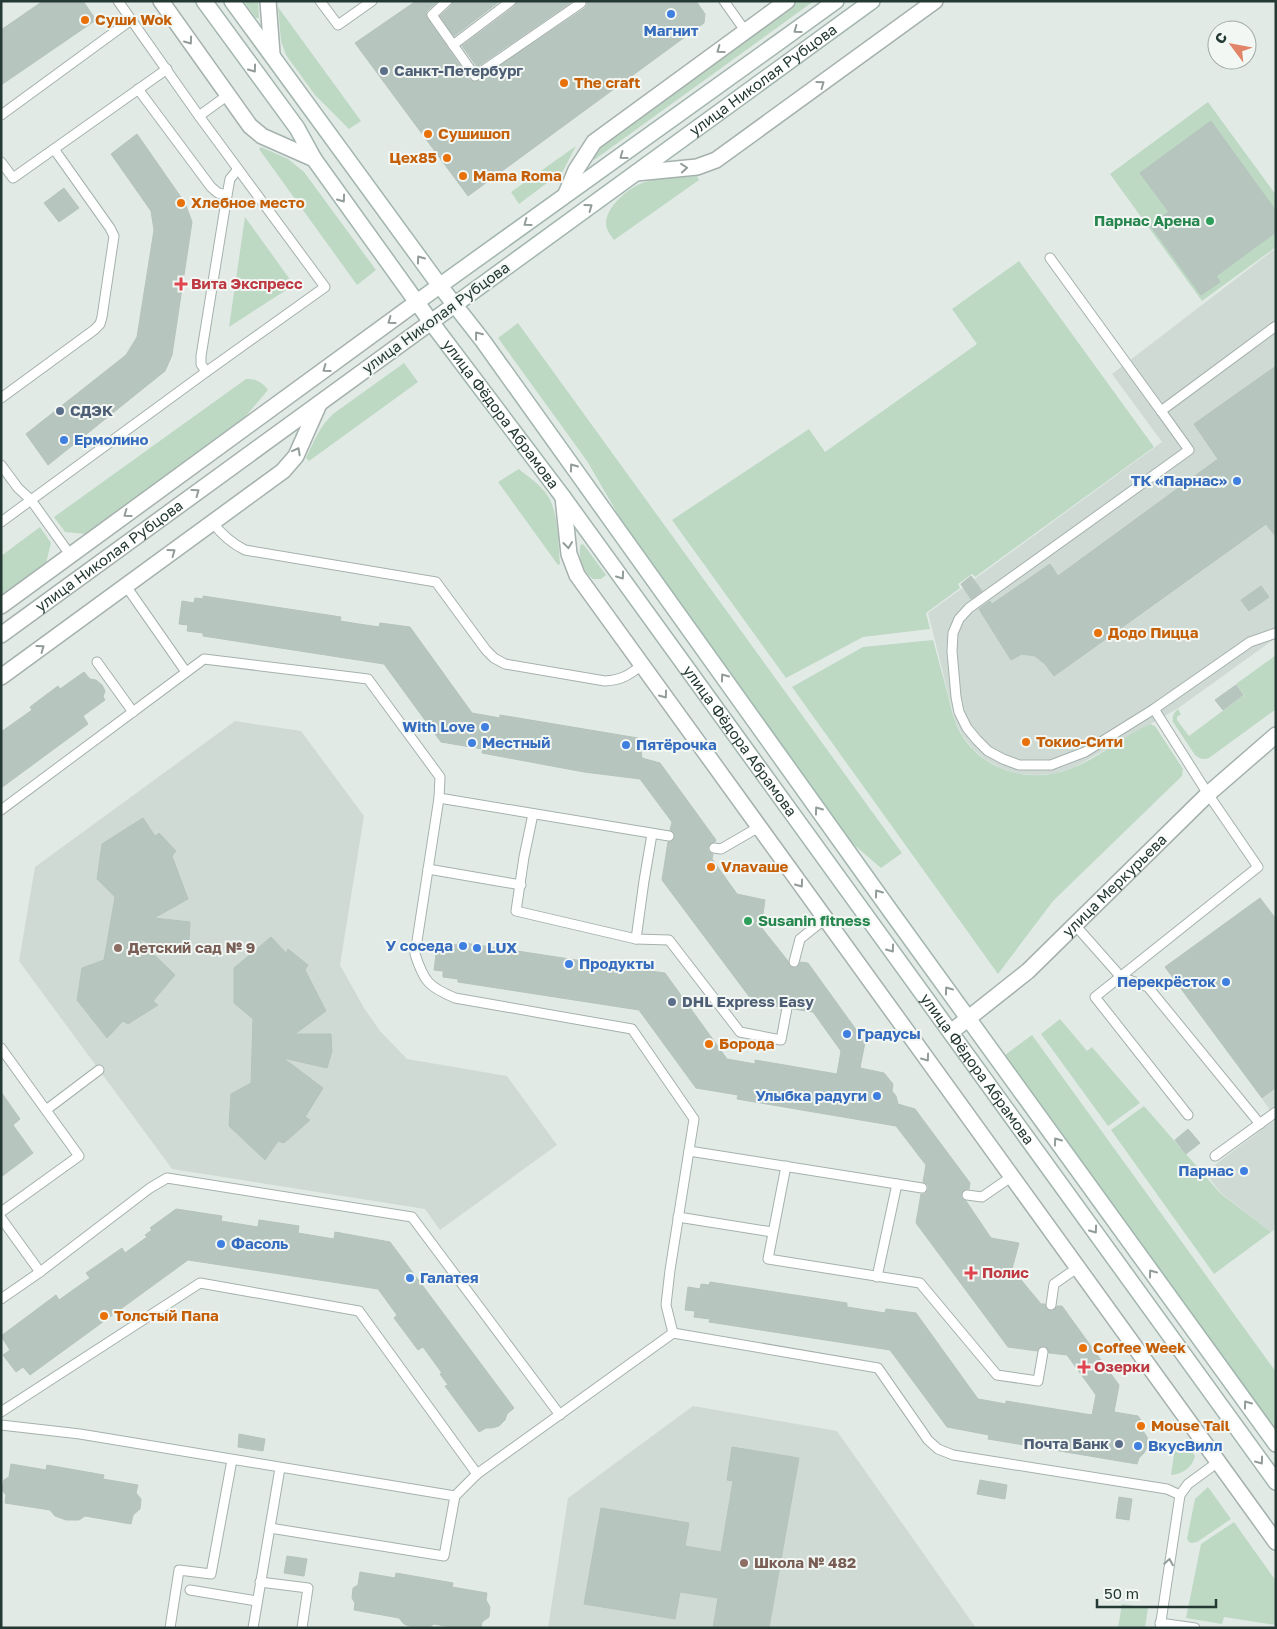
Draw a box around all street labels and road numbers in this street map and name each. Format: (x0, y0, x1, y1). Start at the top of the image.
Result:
street label: улица Николая Рубцова (686, 20, 840, 139)
street label: улица Николая Рубцова (358, 258, 513, 377)
street label: улица Фёдора Абрамова (439, 336, 563, 492)
street label: улица Николая Рубцова (32, 496, 186, 615)
street label: улица Фёдора Абрамова (680, 661, 801, 820)
street label: улица Меркурьева (1058, 830, 1170, 940)
street label: улица Фёдора Абрамова (917, 990, 1039, 1148)

